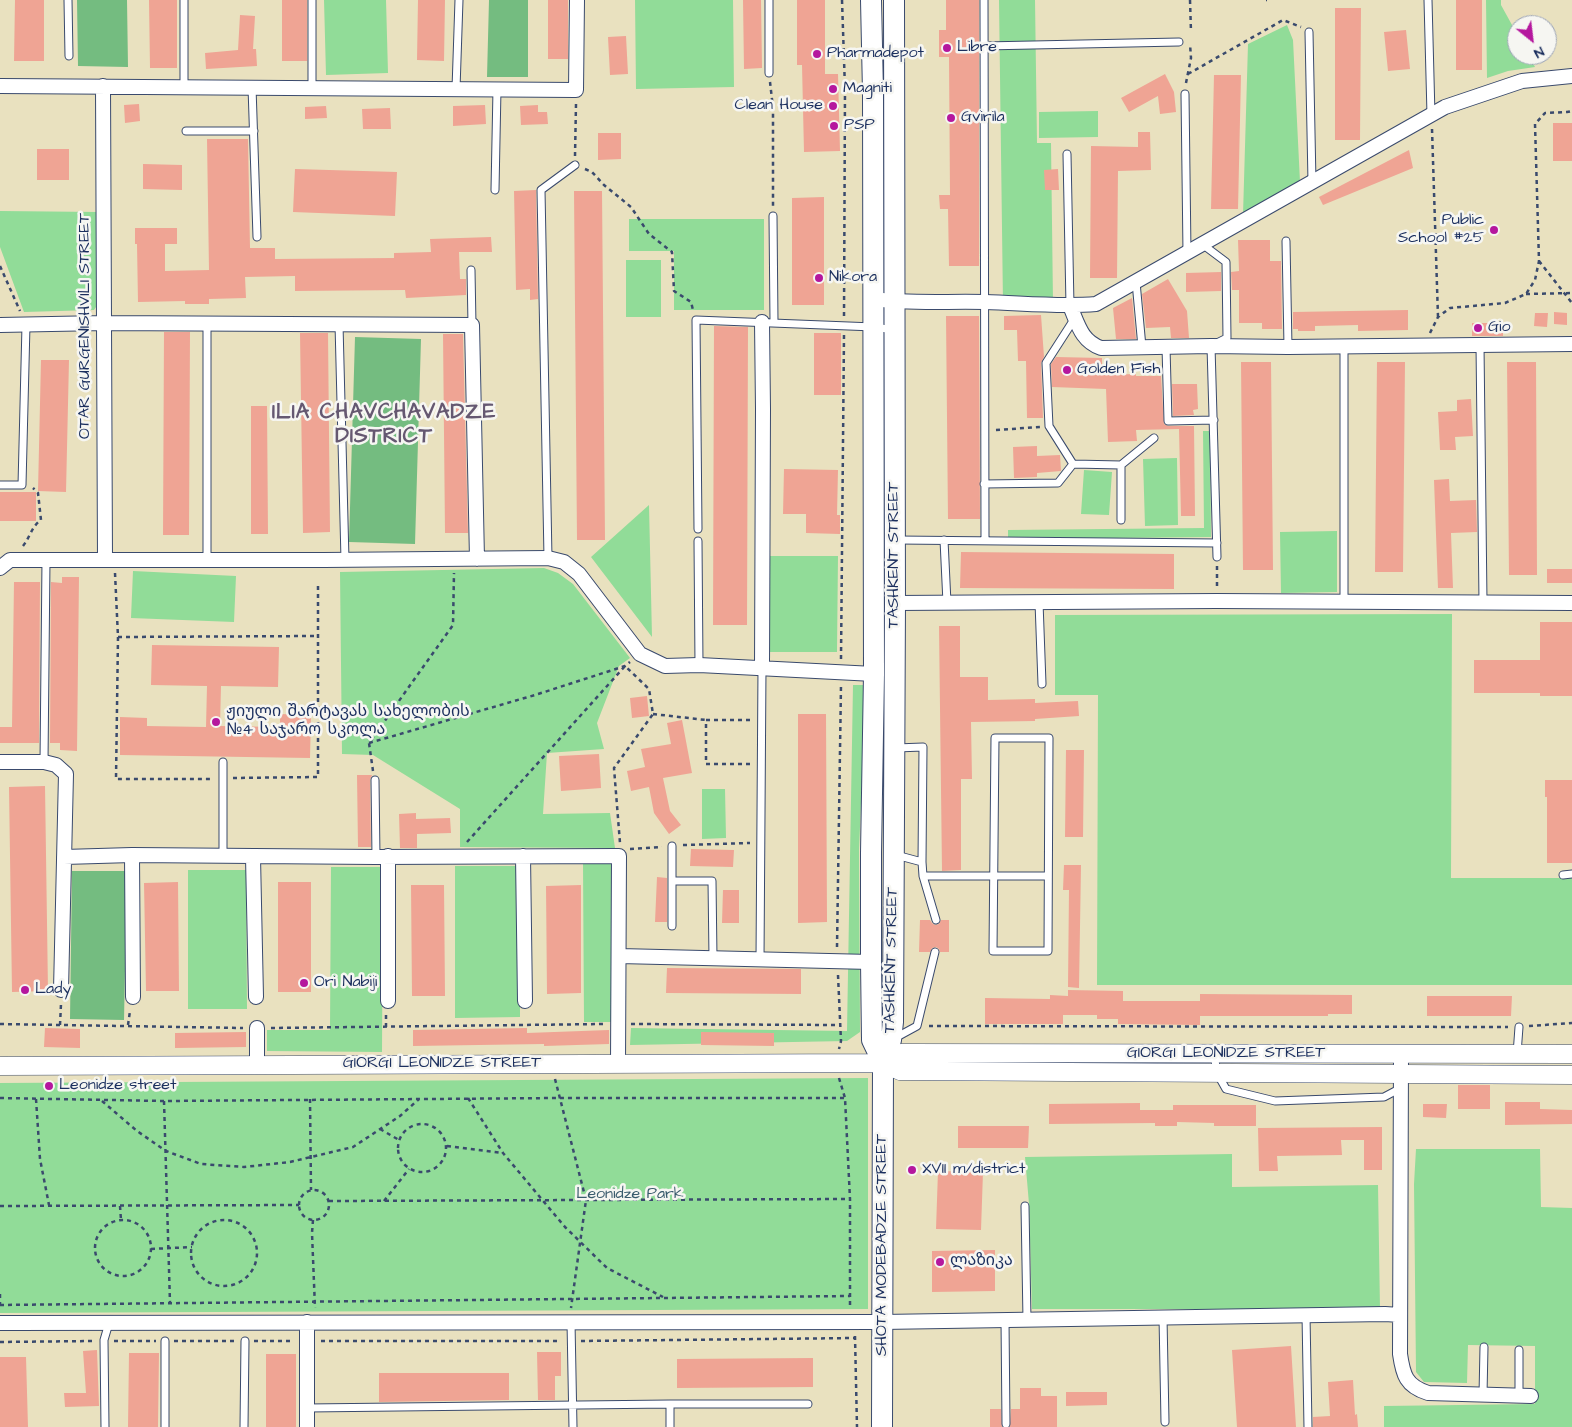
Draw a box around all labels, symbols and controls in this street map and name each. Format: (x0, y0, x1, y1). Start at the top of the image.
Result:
north arrow (1507, 15, 1557, 65)
place label: Libre (957, 38, 997, 58)
text: N (1530, 41, 1547, 63)
marker: Libre (941, 42, 953, 54)
place label: Pharmadepot (827, 44, 924, 64)
marker: Pharmadepot (811, 48, 823, 60)
place label: Magniti (843, 79, 892, 99)
marker: Magniti (827, 83, 839, 95)
place label: Clean House (734, 96, 823, 116)
marker: Clean House (827, 100, 839, 112)
place label: Gvirila (961, 108, 1005, 128)
marker: Gvirila (945, 112, 957, 124)
place label: PSP (844, 116, 875, 136)
marker: PSP (828, 120, 840, 132)
place label: Public School #25 (1398, 211, 1484, 249)
street label: OTAR GURGENISHVILI STREET (76, 213, 96, 439)
marker: Public School #25 (1488, 224, 1500, 236)
place label: Nikora (829, 268, 877, 288)
marker: Nikora (813, 272, 825, 284)
place label: Gio (1488, 318, 1510, 338)
marker: Gio (1472, 322, 1484, 334)
place label: Golden Fish (1077, 360, 1160, 380)
marker: Golden Fish (1061, 364, 1073, 376)
district label: ILIA CHAVCHAVADZE DISTRICT (270, 401, 498, 451)
street label: TASHKENT STREET (885, 482, 905, 628)
place label: ჟიული შარტავას სახელობის №4 საჯარო სკოლა (226, 703, 470, 741)
marker: ჟიული შარტავას სახელობის №4 საჯარო სკოლა (210, 716, 222, 728)
street label: TASHKENT STREET (881, 887, 903, 1033)
place label: Ori Nabiji (314, 973, 377, 993)
marker: Ori Nabiji (298, 977, 310, 989)
place label: Lady (35, 980, 71, 1000)
marker: Lady (19, 984, 31, 996)
street label: GIORGI LEONIDZE STREET (1127, 1044, 1325, 1064)
street label: GIORGI LEONIDZE STREET (343, 1054, 541, 1074)
place label: Leonidze street (59, 1076, 176, 1096)
marker: Leonidze street (43, 1080, 55, 1092)
street label: SHOTA MODEBADZE STREET (873, 1134, 893, 1356)
place label: XVII m/district (922, 1160, 1026, 1180)
marker: XVII m/district (906, 1164, 918, 1176)
park label: Leonidze Park (576, 1185, 684, 1205)
place label: ლაზიკა (950, 1252, 1013, 1272)
marker: ლაზიკა (934, 1256, 946, 1268)

